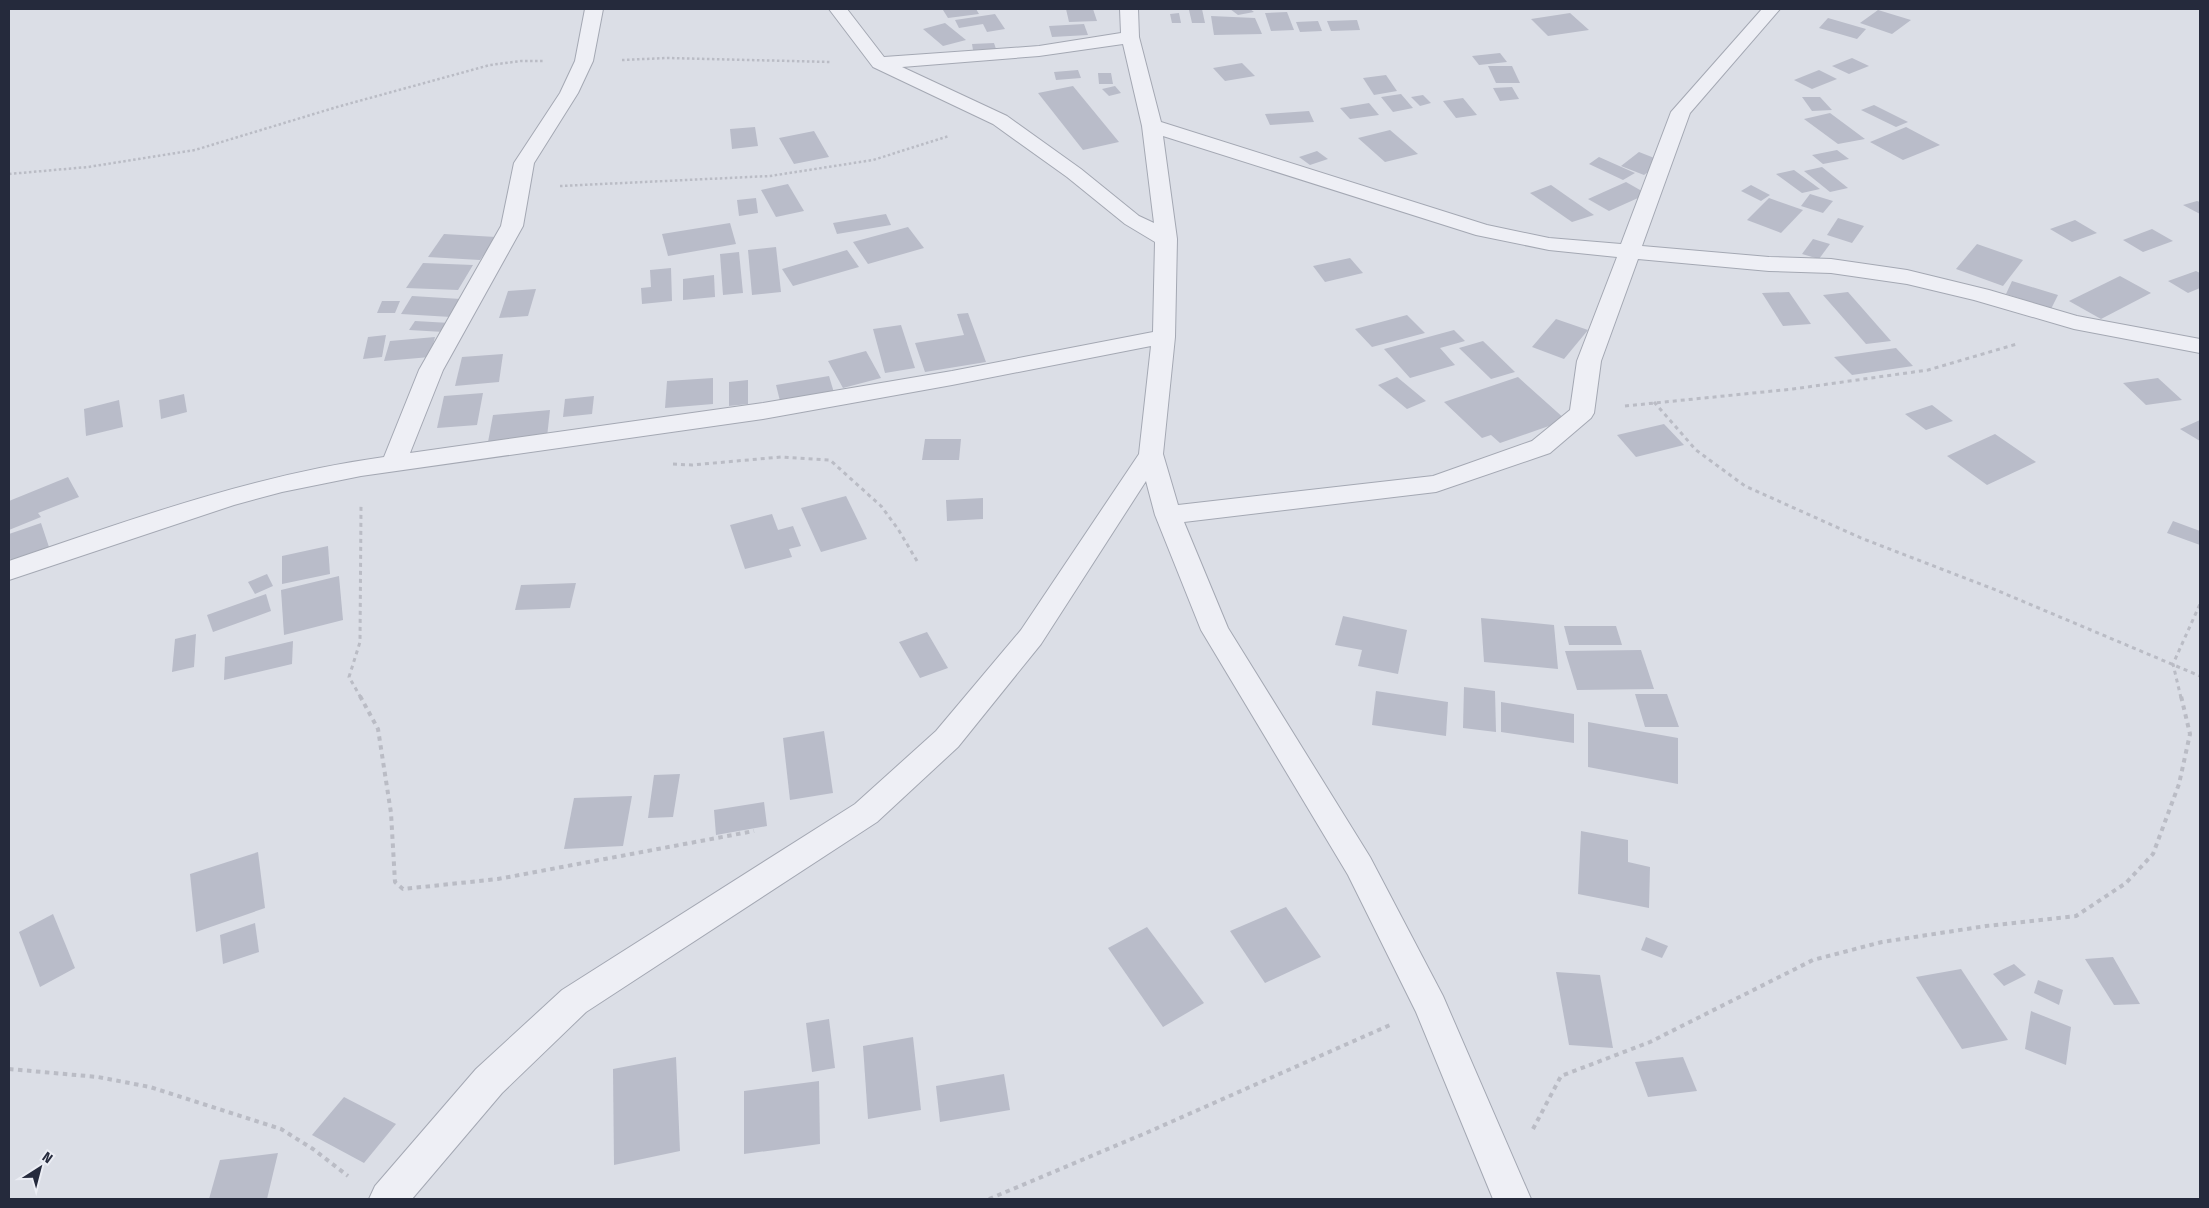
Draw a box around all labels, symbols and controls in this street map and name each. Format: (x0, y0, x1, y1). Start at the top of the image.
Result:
north arrow (15, 1143, 65, 1193)
text: N (39, 1149, 56, 1167)

